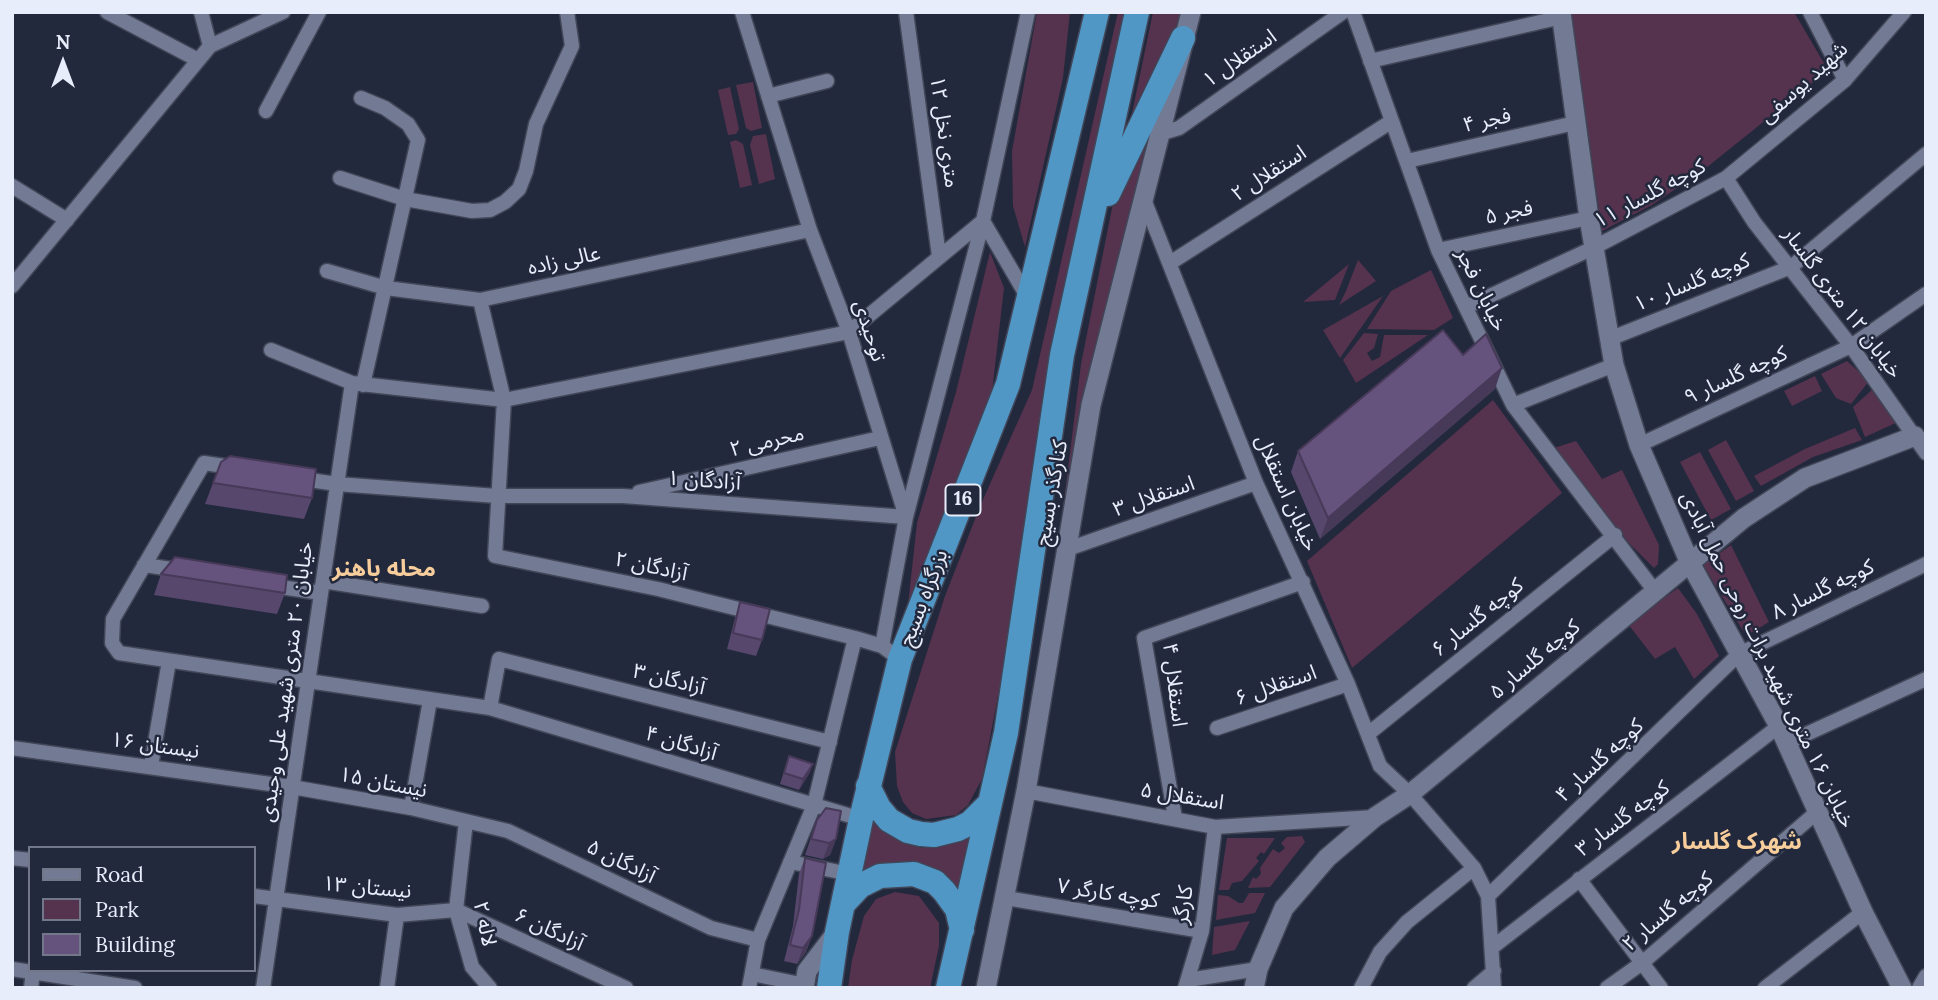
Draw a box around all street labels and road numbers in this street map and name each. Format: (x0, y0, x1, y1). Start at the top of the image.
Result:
street label: استقلال ۱ (1198, 24, 1282, 94)
street label: شهید یوسفی (1755, 37, 1853, 129)
street label: ۱۲ متری نخل (924, 75, 964, 189)
street label: فجر ۴ (1460, 103, 1514, 139)
street label: استقلال ۲ (1227, 140, 1311, 208)
street label: کوچه گلسار ۱۱ (1590, 154, 1710, 234)
street label: فجر ۵ (1483, 196, 1535, 230)
street label: خیابان ۱۲ متری گلسار (1777, 222, 1907, 384)
street label: عالی زاده (525, 241, 603, 281)
street label: خیابان فجر (1450, 244, 1512, 336)
street label: کوچه گلسار ۱۰ (1630, 248, 1754, 318)
street label: توحیدی (847, 297, 891, 365)
street label: کوچه گلسار ۹ (1680, 341, 1792, 411)
street label: محرمی ۲ (727, 421, 807, 463)
street label: خیابان استقلال (1249, 431, 1323, 555)
street label: کنارگذر بسیج (1030, 438, 1074, 548)
street label: آزادگان ۱ (666, 466, 742, 496)
street label: استقلال ۳ (1110, 471, 1198, 523)
road number: 16 (946, 485, 981, 516)
street label: خیابان ۱۶ متری شهید برات روحی حمل آبادی (1674, 488, 1860, 832)
street label: خیابان ۲۰ متری شهید علی وحیدی (255, 540, 319, 824)
street label: بزرگراه بسیج (894, 546, 954, 650)
street label: آزادگان ۲ (612, 547, 690, 587)
street label: کوچه گلسار ۸ (1768, 554, 1878, 626)
street label: کوچه گلسار ۶ (1427, 573, 1529, 663)
street label: کوچه گلسار ۵ (1484, 615, 1586, 705)
street label: استقلال ۴ (1156, 642, 1192, 728)
street label: آزادگان ۳ (630, 659, 708, 701)
street label: استقلال ۶ (1232, 660, 1320, 712)
street label: کوچه گلسار ۴ (1551, 714, 1649, 808)
street label: آزادگان ۴ (642, 721, 720, 767)
street label: نیستان ۱۶ (109, 727, 201, 765)
street label: نیستان ۱۵ (337, 762, 429, 804)
street label: کوچه گلسار ۳ (1571, 776, 1675, 862)
street label: استقلال ۵ (1138, 778, 1226, 816)
street label: آزادگان ۵ (582, 834, 660, 890)
street label: کوچه گلسار ۲ (1617, 867, 1719, 957)
street label: نیستان ۱۳ (321, 872, 413, 904)
street label: کوچه کارگر ۷ (1055, 874, 1161, 914)
street label: کارگر (1169, 884, 1199, 926)
street label: لاله ۲ (467, 899, 501, 949)
street label: آزادگان ۶ (510, 903, 588, 957)

